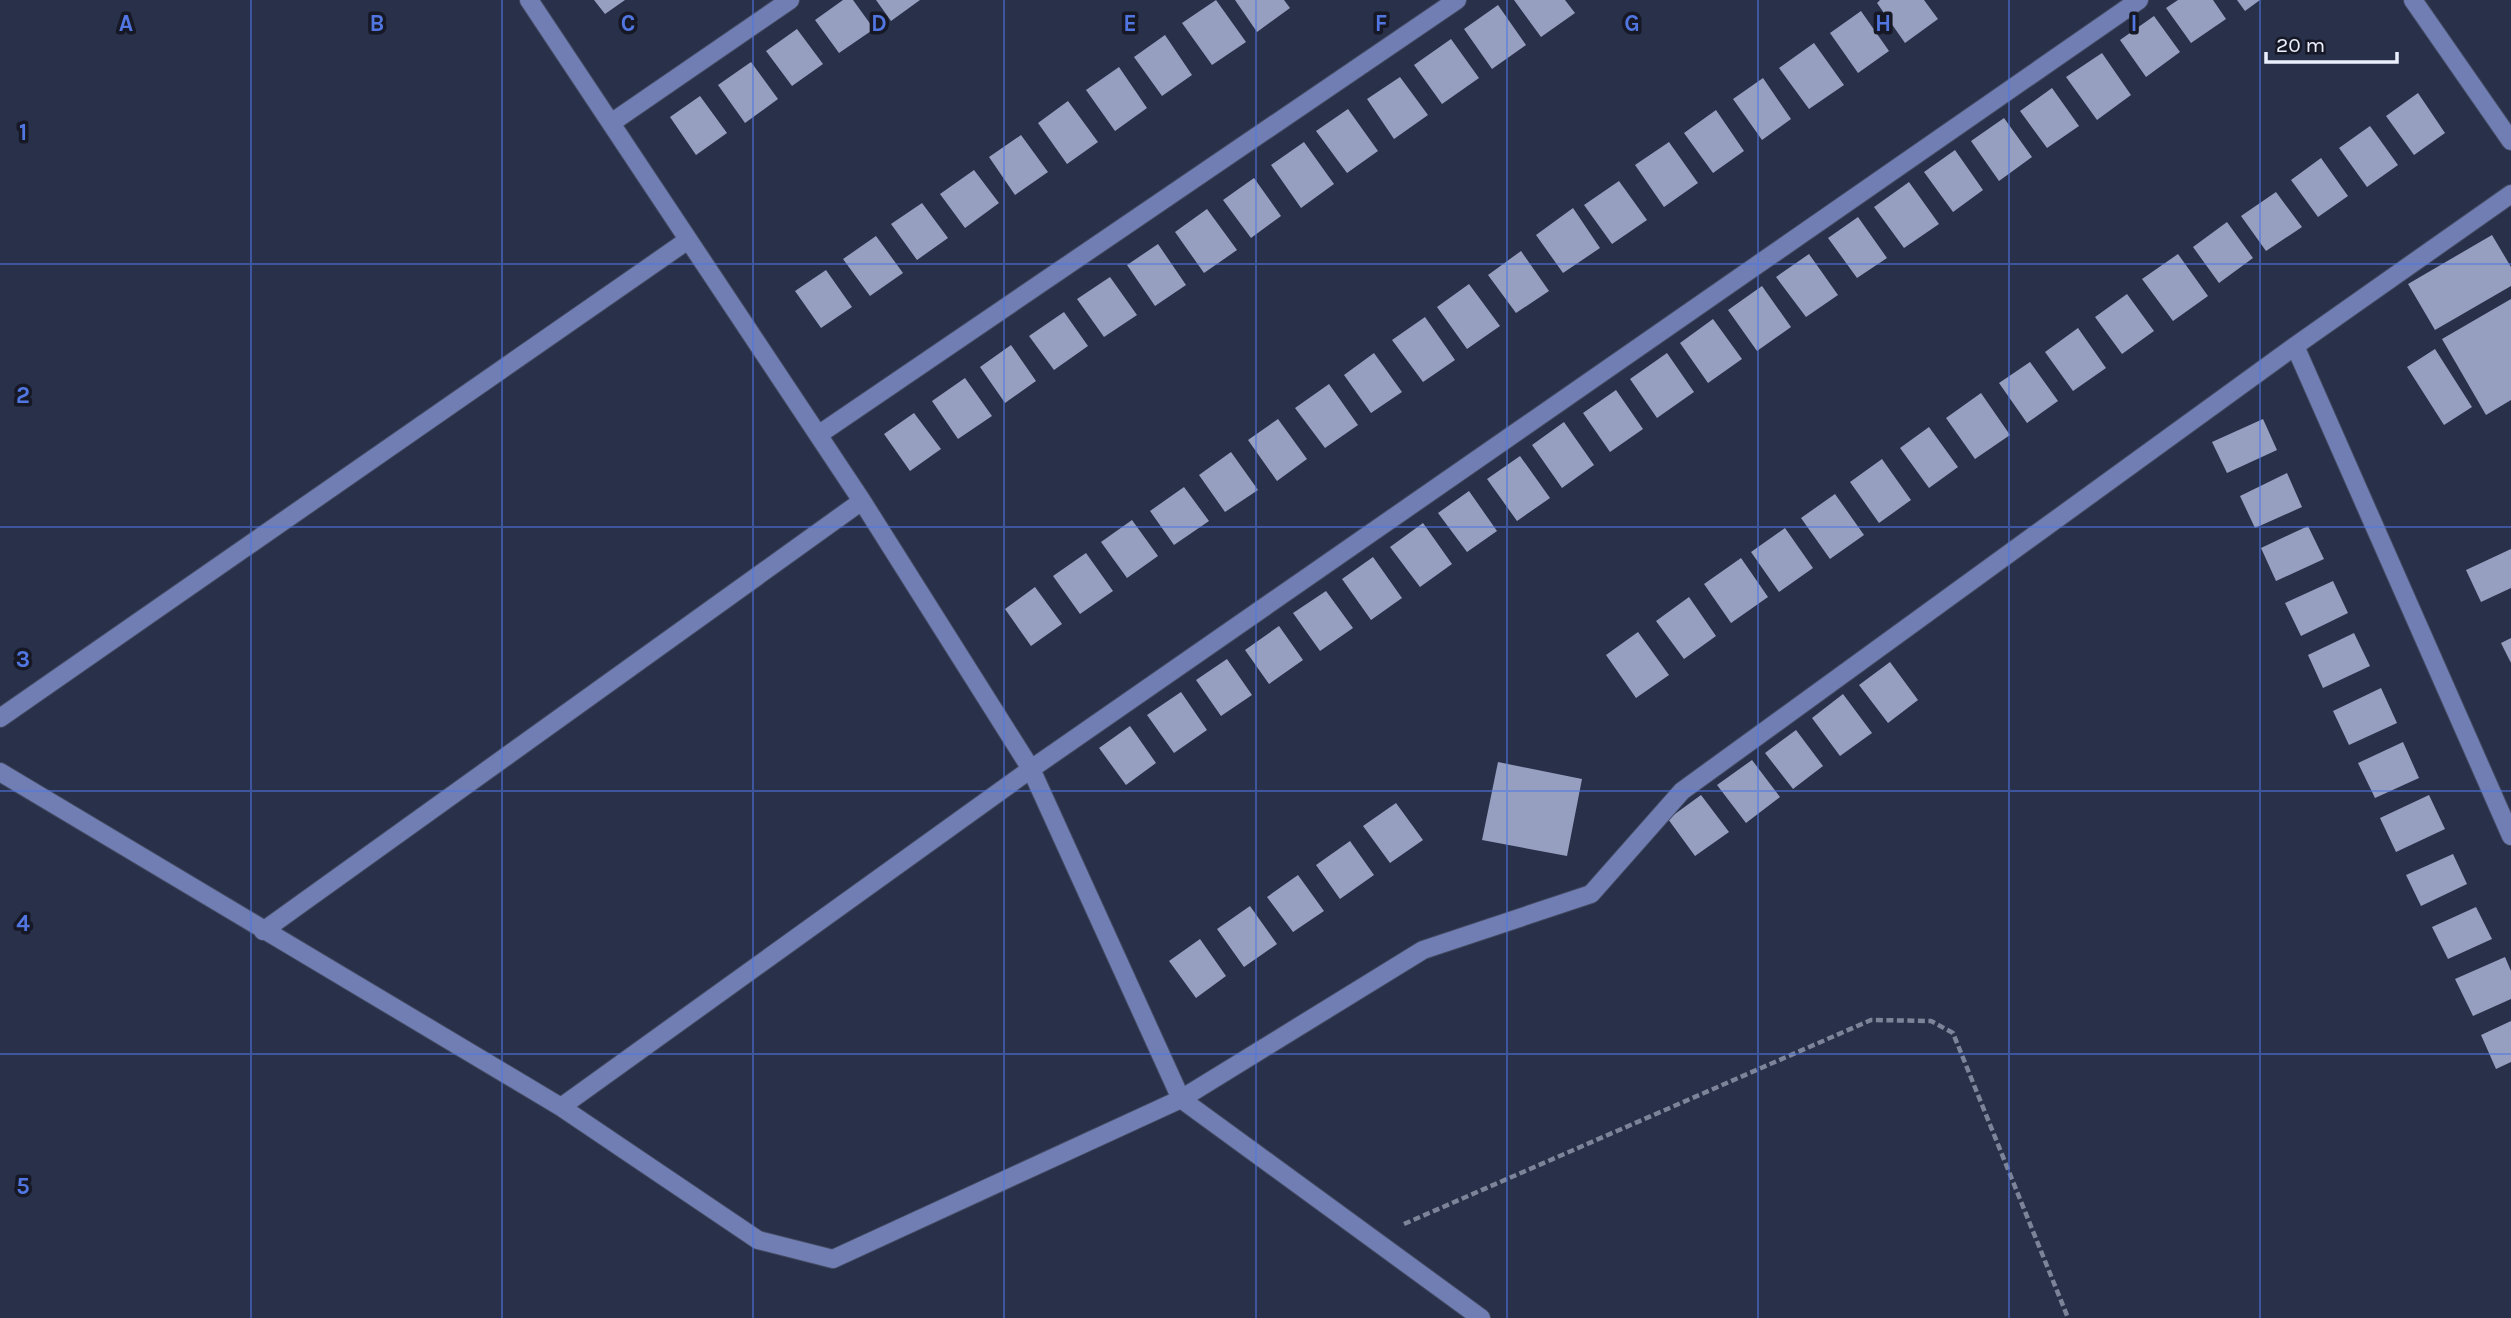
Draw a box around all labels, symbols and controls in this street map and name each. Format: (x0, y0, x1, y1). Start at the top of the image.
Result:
text: A (119, 10, 133, 37)
text: B (370, 10, 384, 37)
text: C (621, 10, 635, 37)
text: D (871, 10, 887, 37)
text: E (1123, 10, 1137, 37)
text: F (1375, 10, 1387, 37)
text: G (1624, 10, 1640, 37)
text: H (1875, 10, 1891, 37)
text: I (2130, 10, 2138, 37)
scale bar (2266, 21, 2397, 65)
text: 20 m (2276, 33, 2325, 57)
text: 1 (19, 119, 27, 146)
text: 2 (16, 382, 30, 409)
text: 3 (16, 646, 30, 673)
text: 4 (16, 910, 30, 937)
text: 5 (16, 1173, 30, 1200)

